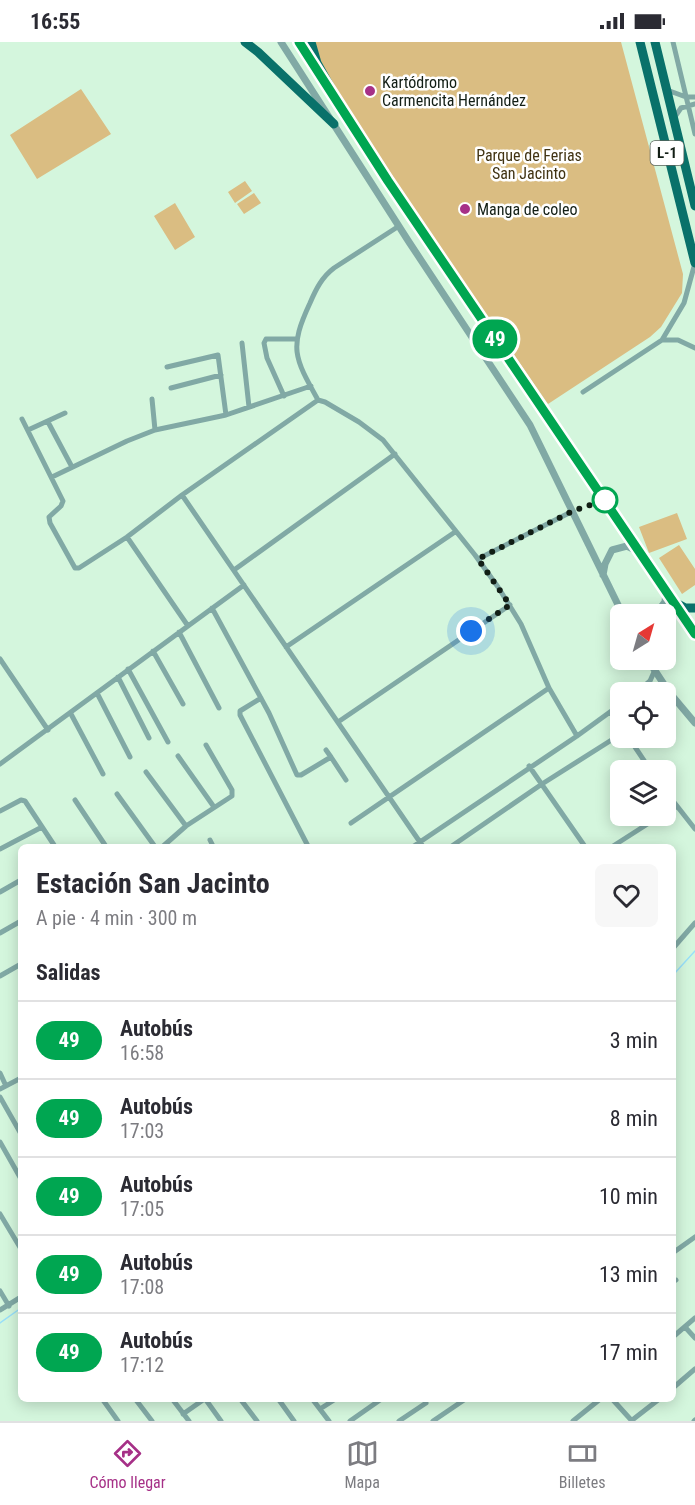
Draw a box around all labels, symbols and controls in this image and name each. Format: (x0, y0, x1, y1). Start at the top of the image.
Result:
text: 16:55 (30, 9, 81, 34)
place label: Kartódromo Carmencita Hernández (382, 73, 526, 110)
marker: Kartódromo Carmencita Hernández (363, 84, 377, 98)
road number: L-1 (650, 141, 684, 165)
park label: Parque de Ferias San Jacinto (476, 146, 582, 183)
place label: Manga de coleo (477, 200, 577, 219)
marker: Manga de coleo (458, 202, 472, 216)
line badge: 49 (468, 320, 522, 358)
text: 49 (484, 327, 506, 351)
unlabelled marker (592, 487, 618, 513)
north arrow (610, 604, 676, 670)
map controls (610, 604, 676, 826)
your location (456, 616, 486, 646)
button: locate (610, 682, 676, 748)
button: layers (610, 760, 676, 826)
button: heart (595, 864, 658, 927)
text: Estación San Jacinto (36, 867, 270, 900)
text: A pie · 4 min · 300 m (36, 906, 197, 930)
text: Salidas (36, 960, 101, 985)
text: Autobús (120, 1016, 193, 1041)
text: 49 (58, 1028, 80, 1052)
text: 3 min (610, 1028, 658, 1053)
text: 16:58 (120, 1041, 164, 1065)
text: Autobús (120, 1094, 193, 1119)
text: 49 (58, 1106, 80, 1130)
text: 8 min (610, 1106, 658, 1131)
text: 17:03 (120, 1119, 164, 1143)
text: Autobús (120, 1172, 193, 1197)
text: 49 (58, 1184, 80, 1208)
text: 10 min (599, 1184, 658, 1209)
text: 17:05 (120, 1197, 164, 1221)
text: Autobús (120, 1250, 193, 1275)
text: 49 (58, 1262, 80, 1286)
text: 13 min (599, 1262, 658, 1287)
text: 17:08 (120, 1275, 164, 1299)
text: Autobús (120, 1328, 193, 1353)
text: 49 (58, 1340, 80, 1364)
text: 17 min (599, 1340, 658, 1365)
text: 17:12 (120, 1353, 164, 1377)
tab: Cómo llegar (89, 1437, 166, 1492)
tab: Mapa (345, 1437, 380, 1492)
tab: Billetes (559, 1437, 606, 1492)

